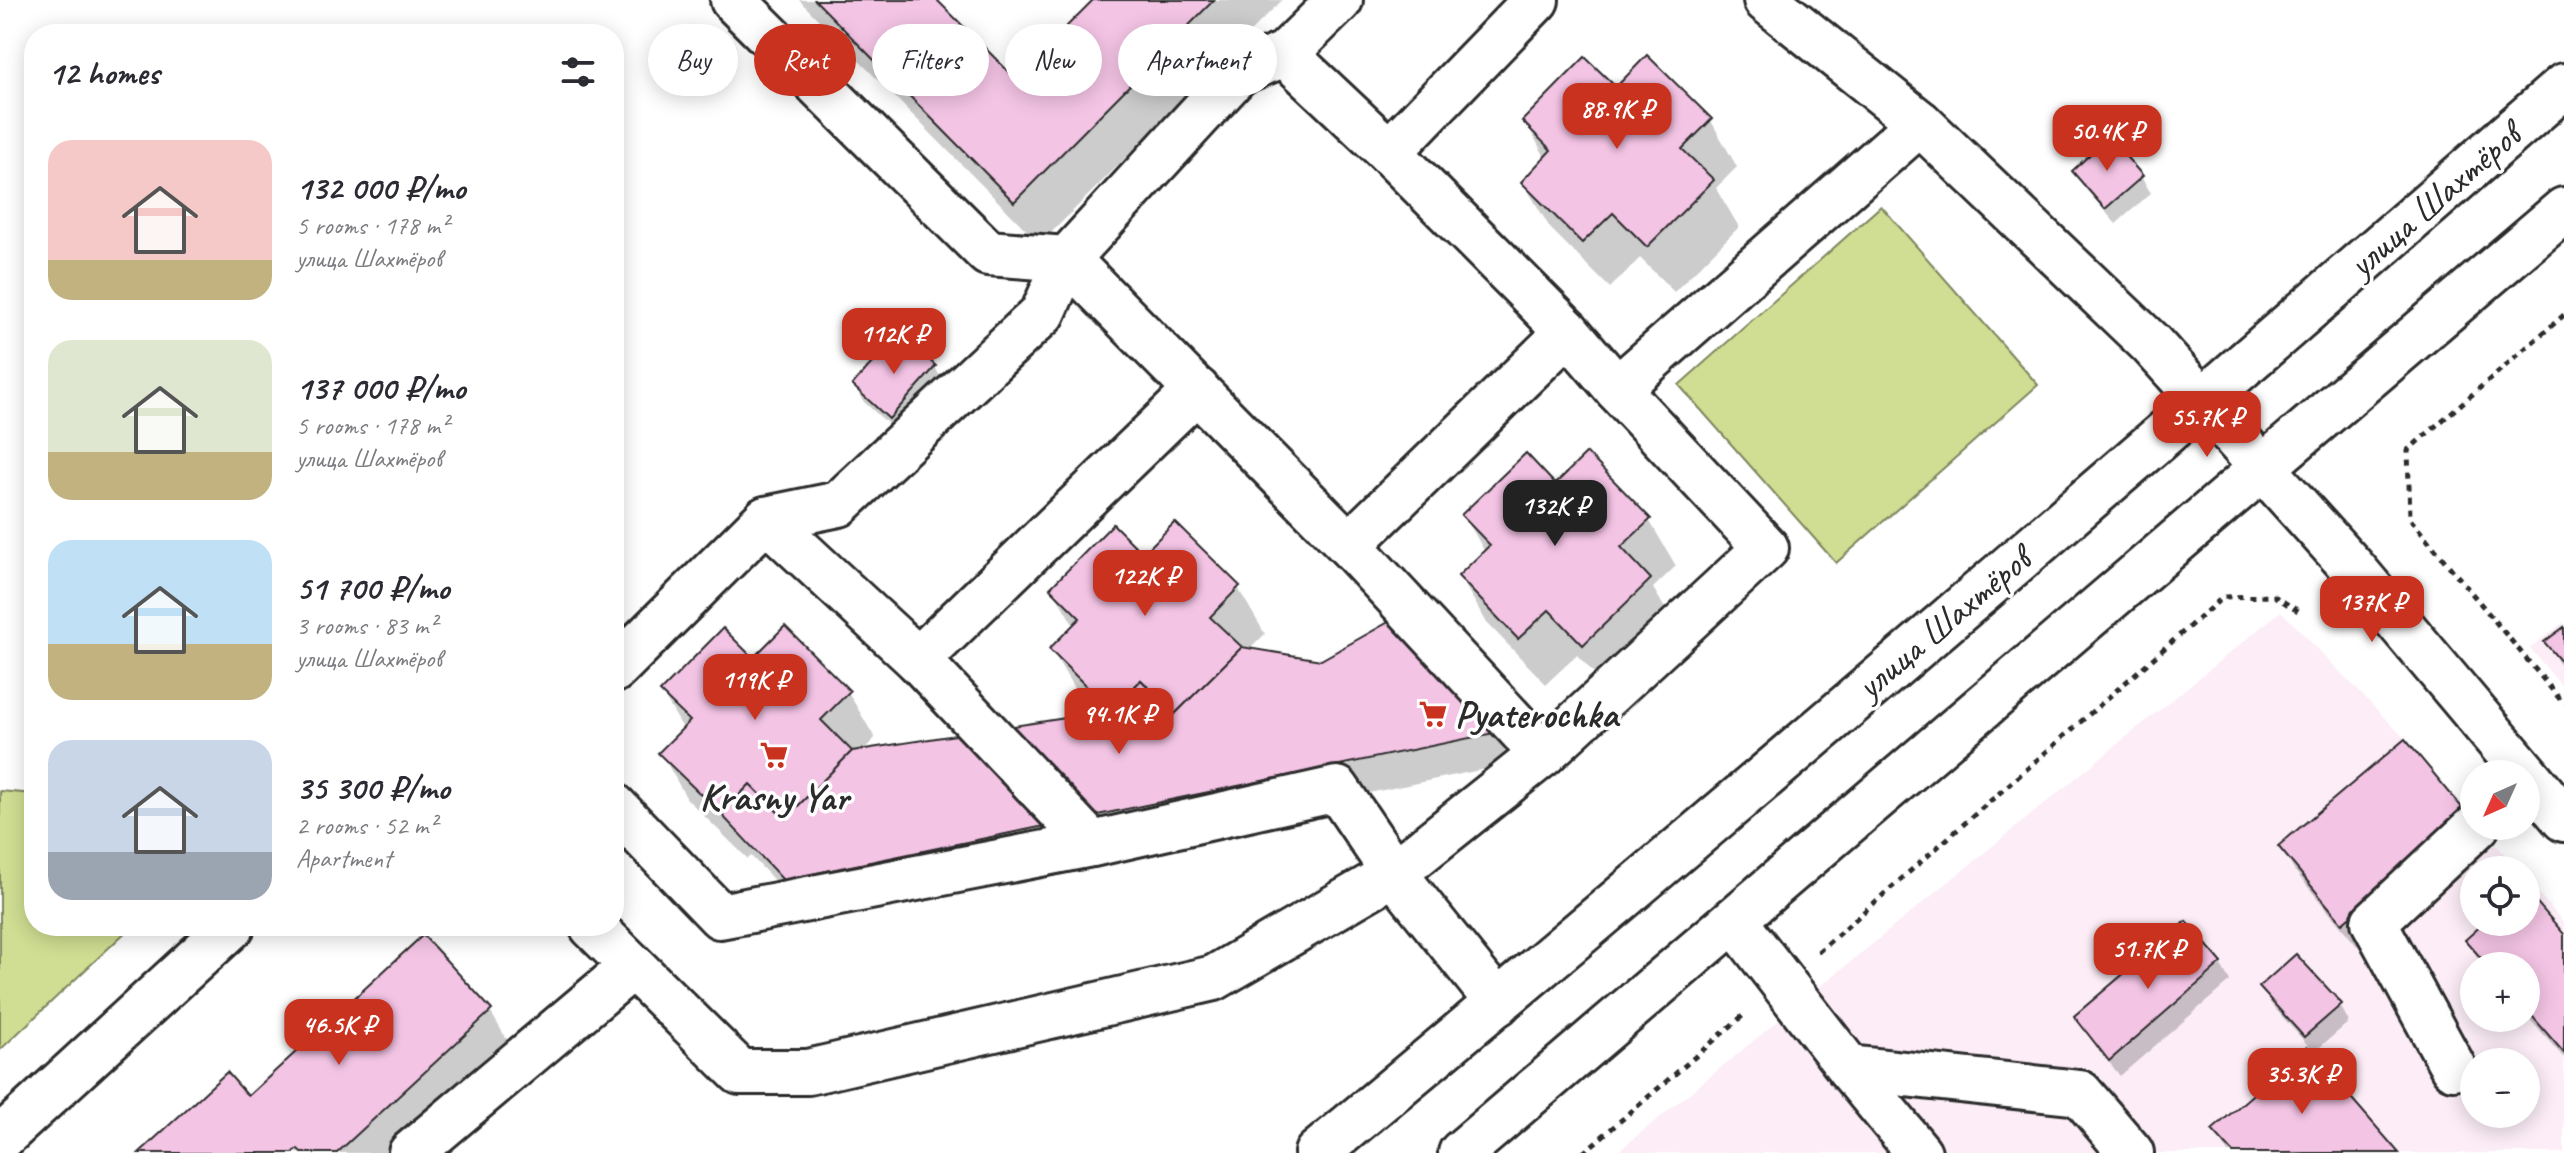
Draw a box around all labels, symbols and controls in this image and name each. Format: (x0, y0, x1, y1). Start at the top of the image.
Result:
chip: Buy (648, 24, 738, 96)
chip: Rent (754, 24, 856, 96)
chip: Filters (872, 24, 989, 96)
chip: New (1005, 24, 1102, 96)
chip: Apartment (1118, 24, 1277, 96)
icon: filters (556, 50, 600, 94)
text: 12 homes (48, 51, 159, 94)
pin: 88.9K ₽ (1543, 83, 1691, 151)
text: 88.9K ₽ (1581, 92, 1653, 125)
pin: 50.4K ₽ (2033, 105, 2181, 173)
street label: улица Шахтёров (2337, 108, 2534, 289)
text: 50.4K ₽ (2071, 114, 2143, 147)
text: 132 000 ₽/mo (296, 166, 465, 209)
icon: home (112, 172, 208, 268)
text: 5 rooms · 178 m² (296, 209, 448, 242)
text: улица Шахтёров (296, 242, 442, 275)
pin: 112K ₽ (829, 308, 959, 376)
text: 112K ₽ (860, 317, 928, 350)
text: 137 000 ₽/mo (296, 366, 465, 409)
icon: home (112, 372, 208, 468)
pin: 55.7K ₽ (2133, 391, 2281, 459)
text: 55.7K ₽ (2171, 400, 2243, 433)
text: 5 rooms · 178 m² (296, 409, 448, 442)
text: улица Шахтёров (296, 442, 442, 475)
pin: 132K ₽ (1490, 480, 1620, 548)
text: 132K ₽ (1521, 489, 1589, 522)
street label: улица Шахтёров (1845, 533, 2044, 711)
pin: 122K ₽ (1080, 550, 1210, 618)
text: 122K ₽ (1111, 559, 1179, 592)
text: 51 700 ₽/mo (296, 566, 449, 609)
icon: home (112, 572, 208, 668)
pin: 137K ₽ (2307, 576, 2437, 644)
text: 137K ₽ (2338, 585, 2406, 618)
text: 3 rooms · 83 m² (296, 609, 437, 642)
text: улица Шахтёров (296, 642, 442, 675)
pin: 119K ₽ (690, 654, 820, 722)
text: 119K ₽ (721, 663, 789, 696)
pin: 94.1K ₽ (1045, 688, 1193, 756)
place label: Pyaterochka (1455, 691, 1621, 738)
text: 94.1K ₽ (1083, 697, 1155, 730)
supermarket icon: Pyaterochka (1418, 699, 1448, 729)
supermarket icon: Krasny Yar (759, 740, 789, 770)
north arrow (2460, 760, 2540, 840)
map controls (2460, 760, 2540, 1128)
text: 35 300 ₽/mo (296, 766, 450, 809)
icon: home (112, 772, 208, 868)
place label: Krasny Yar (700, 774, 853, 821)
text: 2 rooms · 52 m² (296, 809, 437, 842)
text: Apartment (296, 842, 392, 875)
button: locate (2460, 856, 2540, 936)
pin: 51.7K ₽ (2074, 923, 2222, 991)
text: 51.7K ₽ (2112, 932, 2184, 965)
button: + (2460, 952, 2540, 1032)
pin: 46.5K ₽ (265, 999, 413, 1067)
text: 46.5K ₽ (302, 1008, 376, 1041)
pin: 35.3K ₽ (2228, 1048, 2376, 1116)
button: − (2460, 1048, 2540, 1128)
text: 35.3K ₽ (2266, 1057, 2338, 1090)

